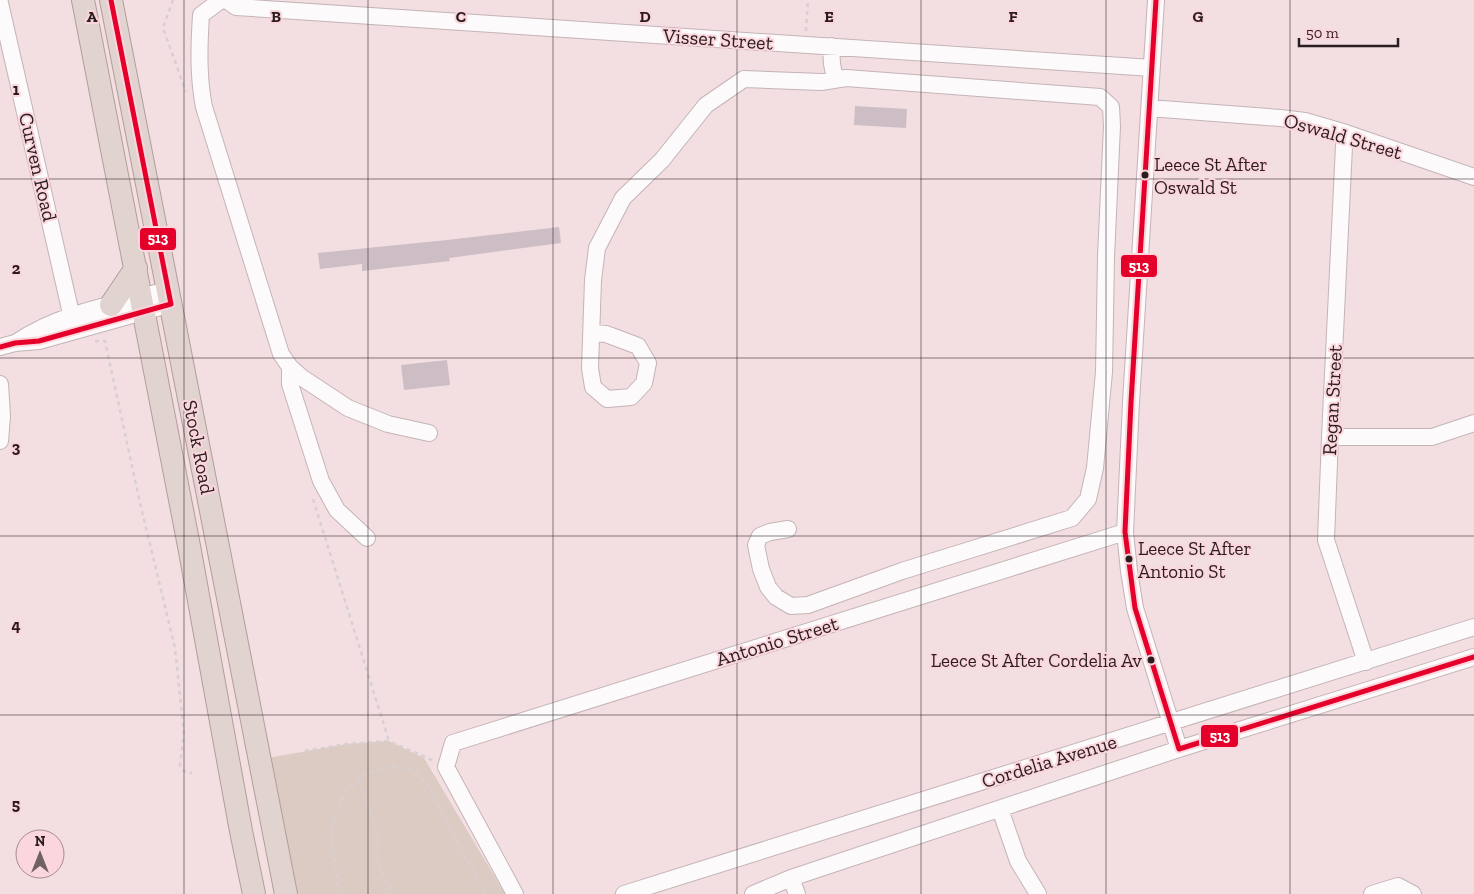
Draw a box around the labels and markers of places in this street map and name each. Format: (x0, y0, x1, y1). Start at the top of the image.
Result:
place label: Leece St After Oswald St (1154, 153, 1268, 199)
marker: Leece St After Oswald St (1140, 170, 1150, 180)
place label: Leece St After Antonio St (1138, 537, 1252, 583)
marker: Leece St After Antonio St (1124, 554, 1134, 564)
place label: Leece St After Cordelia Av (931, 649, 1142, 672)
marker: Leece St After Cordelia Av (1146, 655, 1156, 665)

